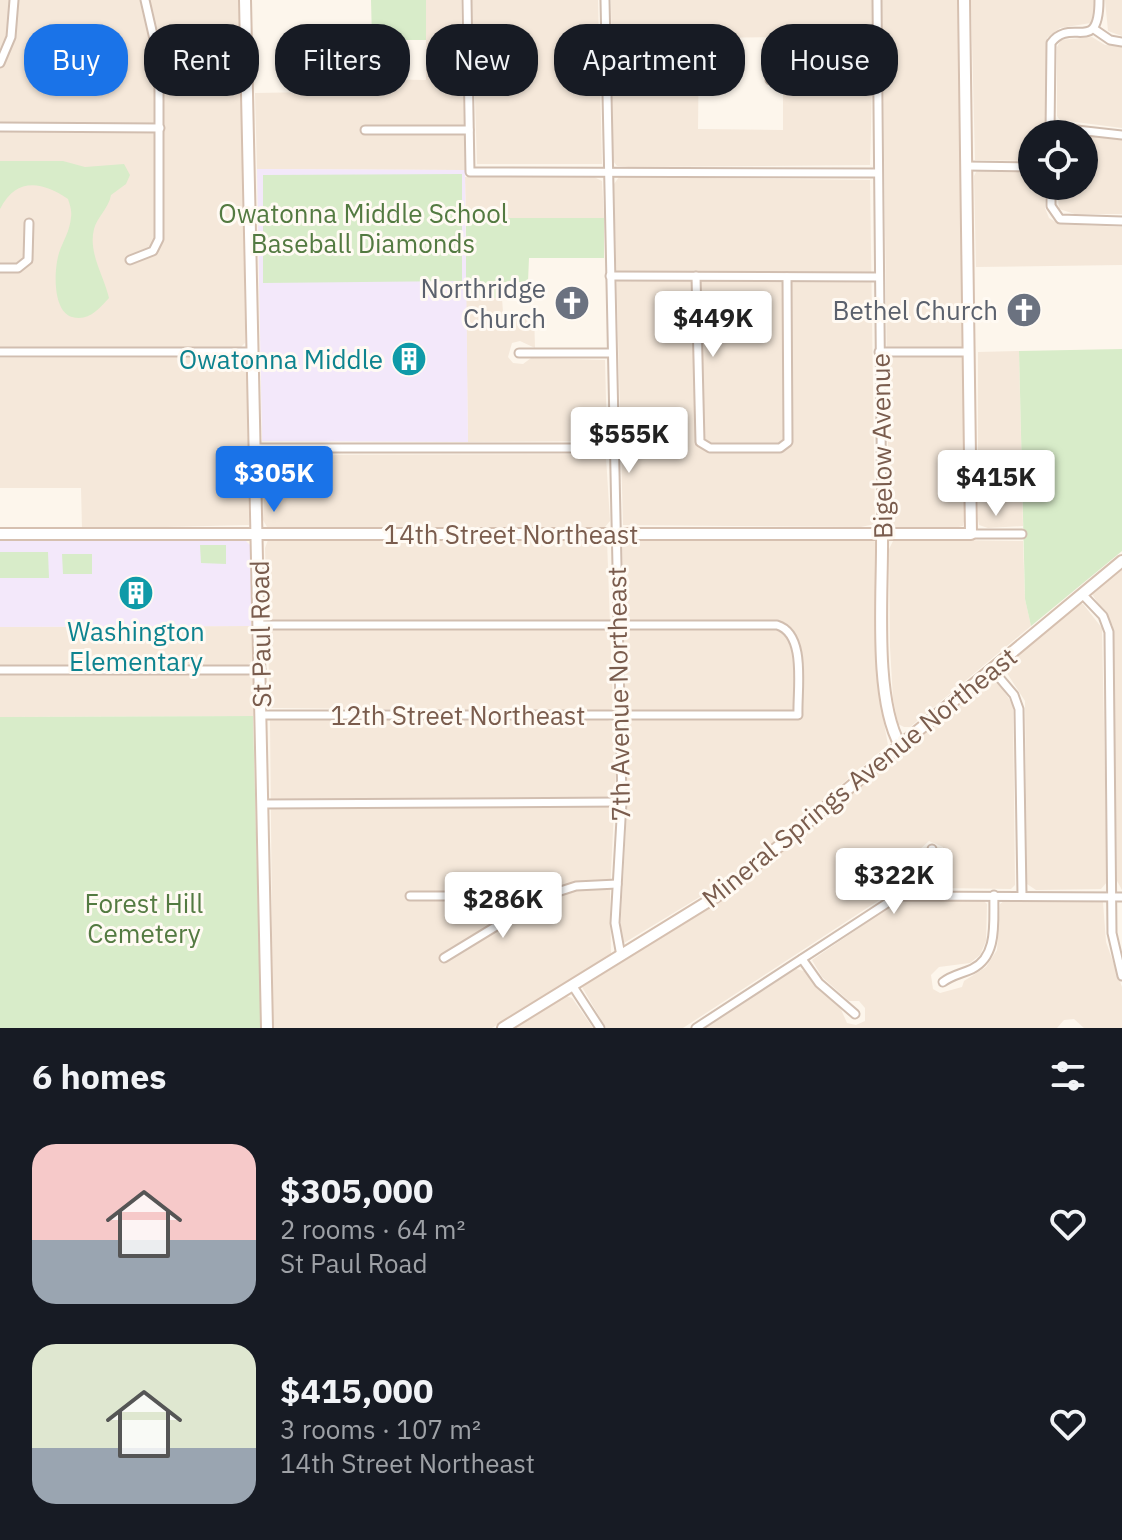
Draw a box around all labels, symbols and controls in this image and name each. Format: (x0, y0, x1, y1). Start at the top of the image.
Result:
chip: Buy (24, 24, 128, 96)
chip: Rent (144, 24, 259, 96)
chip: Filters (275, 24, 410, 96)
chip: New (426, 24, 538, 96)
chip: Apartment (554, 24, 745, 96)
chip: House (761, 24, 898, 96)
map controls (1018, 120, 1098, 200)
button: locate (1018, 120, 1098, 200)
park label: Owatonna Middle School Baseball Diamonds (218, 196, 508, 260)
place label: Northridge Church (421, 271, 546, 335)
church icon: Northridge Church (553, 284, 591, 322)
pin: $449K (657, 291, 769, 359)
church icon: Bethel Church (1005, 291, 1043, 329)
place label: Bethel Church (832, 293, 998, 327)
text: $449K (673, 300, 753, 334)
building icon: Owatonna Middle (390, 340, 428, 378)
place label: Owatonna Middle (179, 342, 383, 376)
street label: Bigelow Avenue (862, 353, 900, 539)
pin: $555K (573, 407, 685, 475)
text: $555K (589, 416, 669, 450)
pin: $305K (218, 446, 330, 514)
pin: $415K (940, 450, 1052, 518)
text: $305K (234, 455, 314, 489)
text: $415K (956, 459, 1036, 493)
street label: 14th Street Northeast (384, 517, 638, 551)
street label: St Paul Road (242, 560, 278, 708)
street label: 7th Avenue Northeast (599, 566, 637, 822)
building icon: Washington Elementary (117, 574, 155, 612)
place label: Washington Elementary (67, 614, 205, 678)
street label: Mineral Springs Avenue Northeast (694, 639, 1024, 915)
street label: 12th Street Northeast (331, 698, 585, 732)
pin: $322K (838, 848, 950, 916)
text: $322K (854, 857, 934, 891)
pin: $286K (447, 872, 559, 940)
text: $286K (463, 881, 543, 915)
park label: Forest Hill Cemetery (85, 886, 203, 950)
text: 6 homes (32, 1054, 167, 1098)
icon: filters (1046, 1054, 1090, 1098)
text: $305,000 (280, 1168, 433, 1212)
icon: home (96, 1176, 192, 1272)
icon: heart (1046, 1202, 1090, 1246)
text: 2 rooms · 64 m² (280, 1212, 465, 1246)
text: St Paul Road (280, 1246, 428, 1280)
text: $415,000 (280, 1368, 433, 1412)
icon: home (96, 1376, 192, 1472)
icon: heart (1046, 1402, 1090, 1446)
text: 3 rooms · 107 m² (280, 1412, 481, 1446)
text: 14th Street Northeast (280, 1446, 535, 1480)

